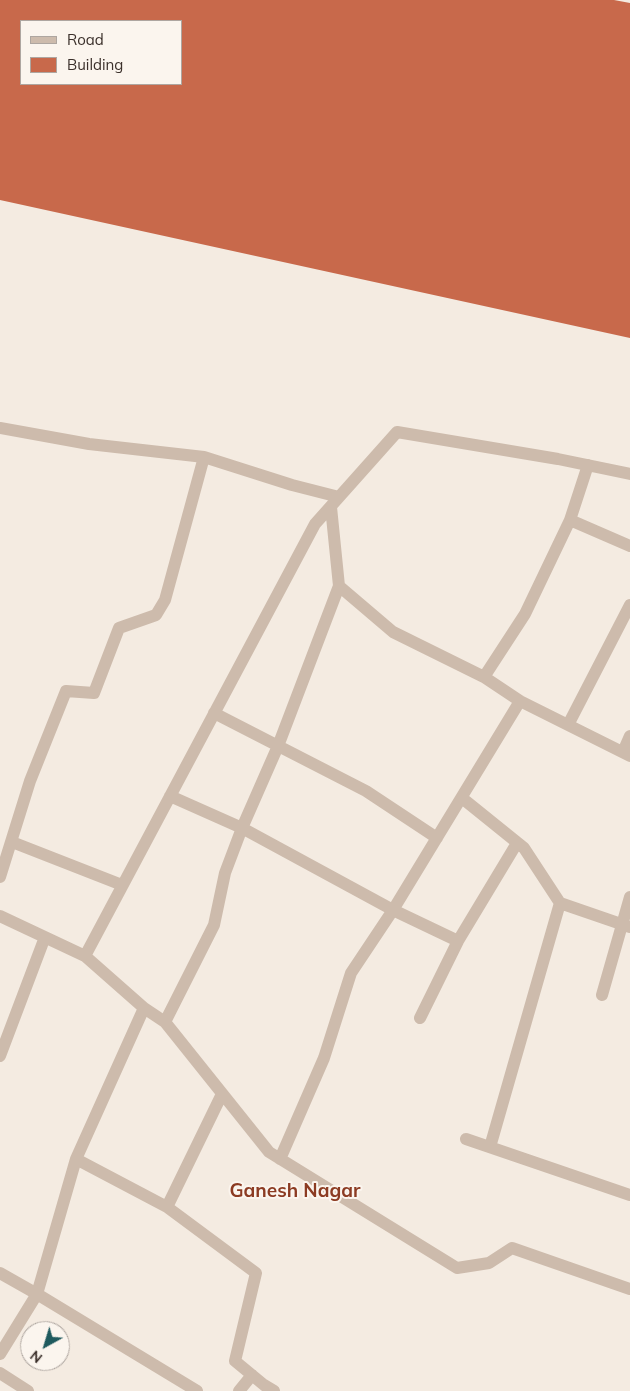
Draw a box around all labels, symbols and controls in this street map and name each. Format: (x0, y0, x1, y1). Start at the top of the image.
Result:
legend (20, 20, 182, 85)
text: Road (67, 30, 104, 49)
text: Building (67, 55, 123, 74)
district label: Ganesh Nagar (229, 1180, 361, 1202)
north arrow (20, 1321, 70, 1371)
text: N (26, 1347, 46, 1367)

